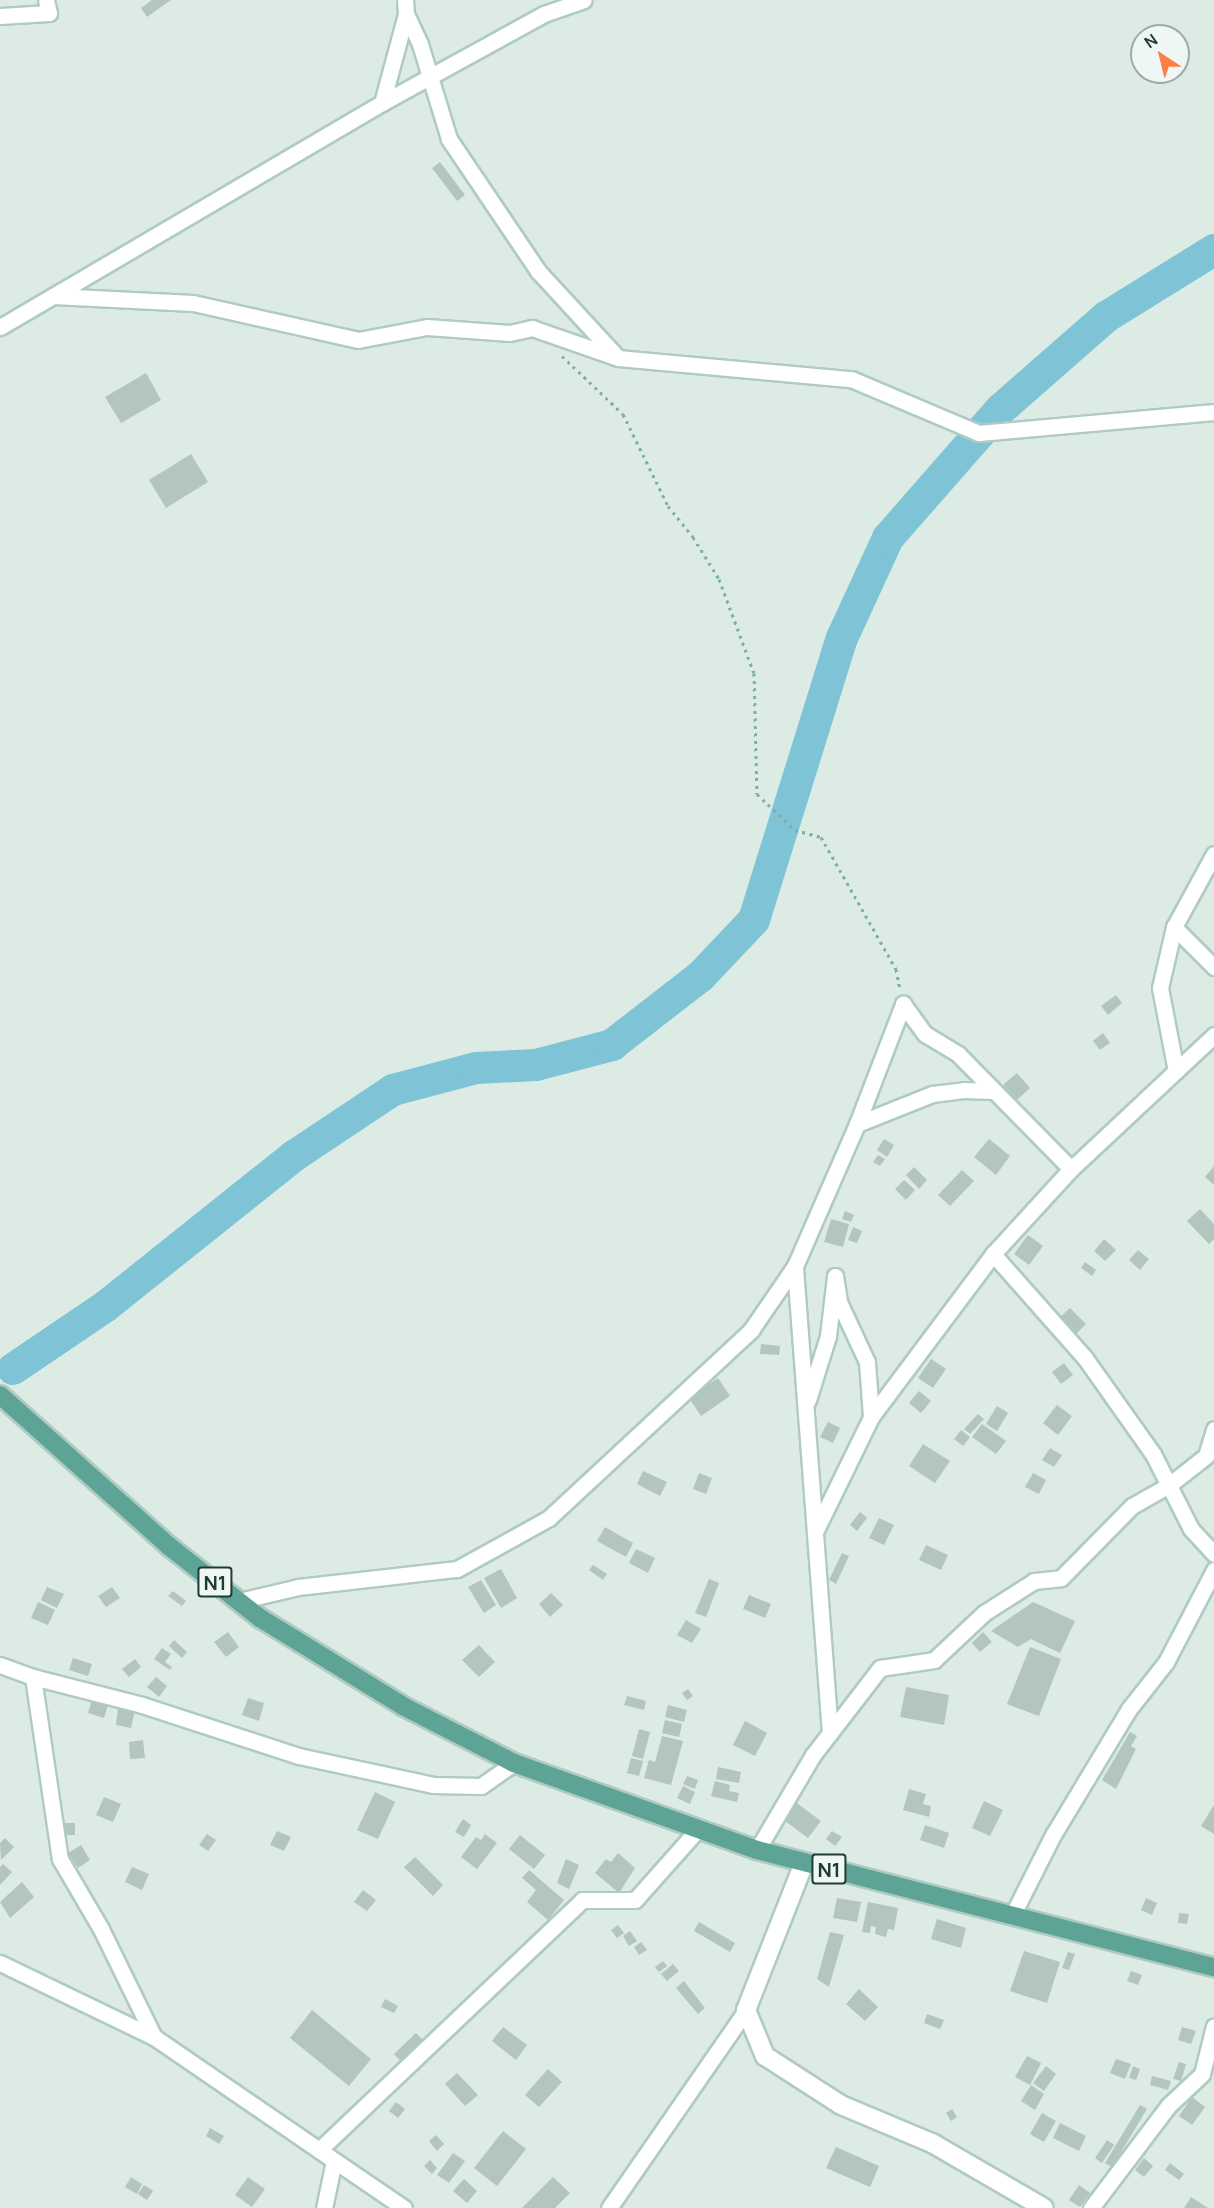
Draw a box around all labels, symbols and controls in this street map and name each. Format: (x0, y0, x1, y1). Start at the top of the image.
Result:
north arrow (1130, 24, 1190, 84)
text: N (1140, 29, 1162, 53)
road number: N1 (197, 1565, 233, 1599)
road number: N1 (811, 1852, 847, 1886)

